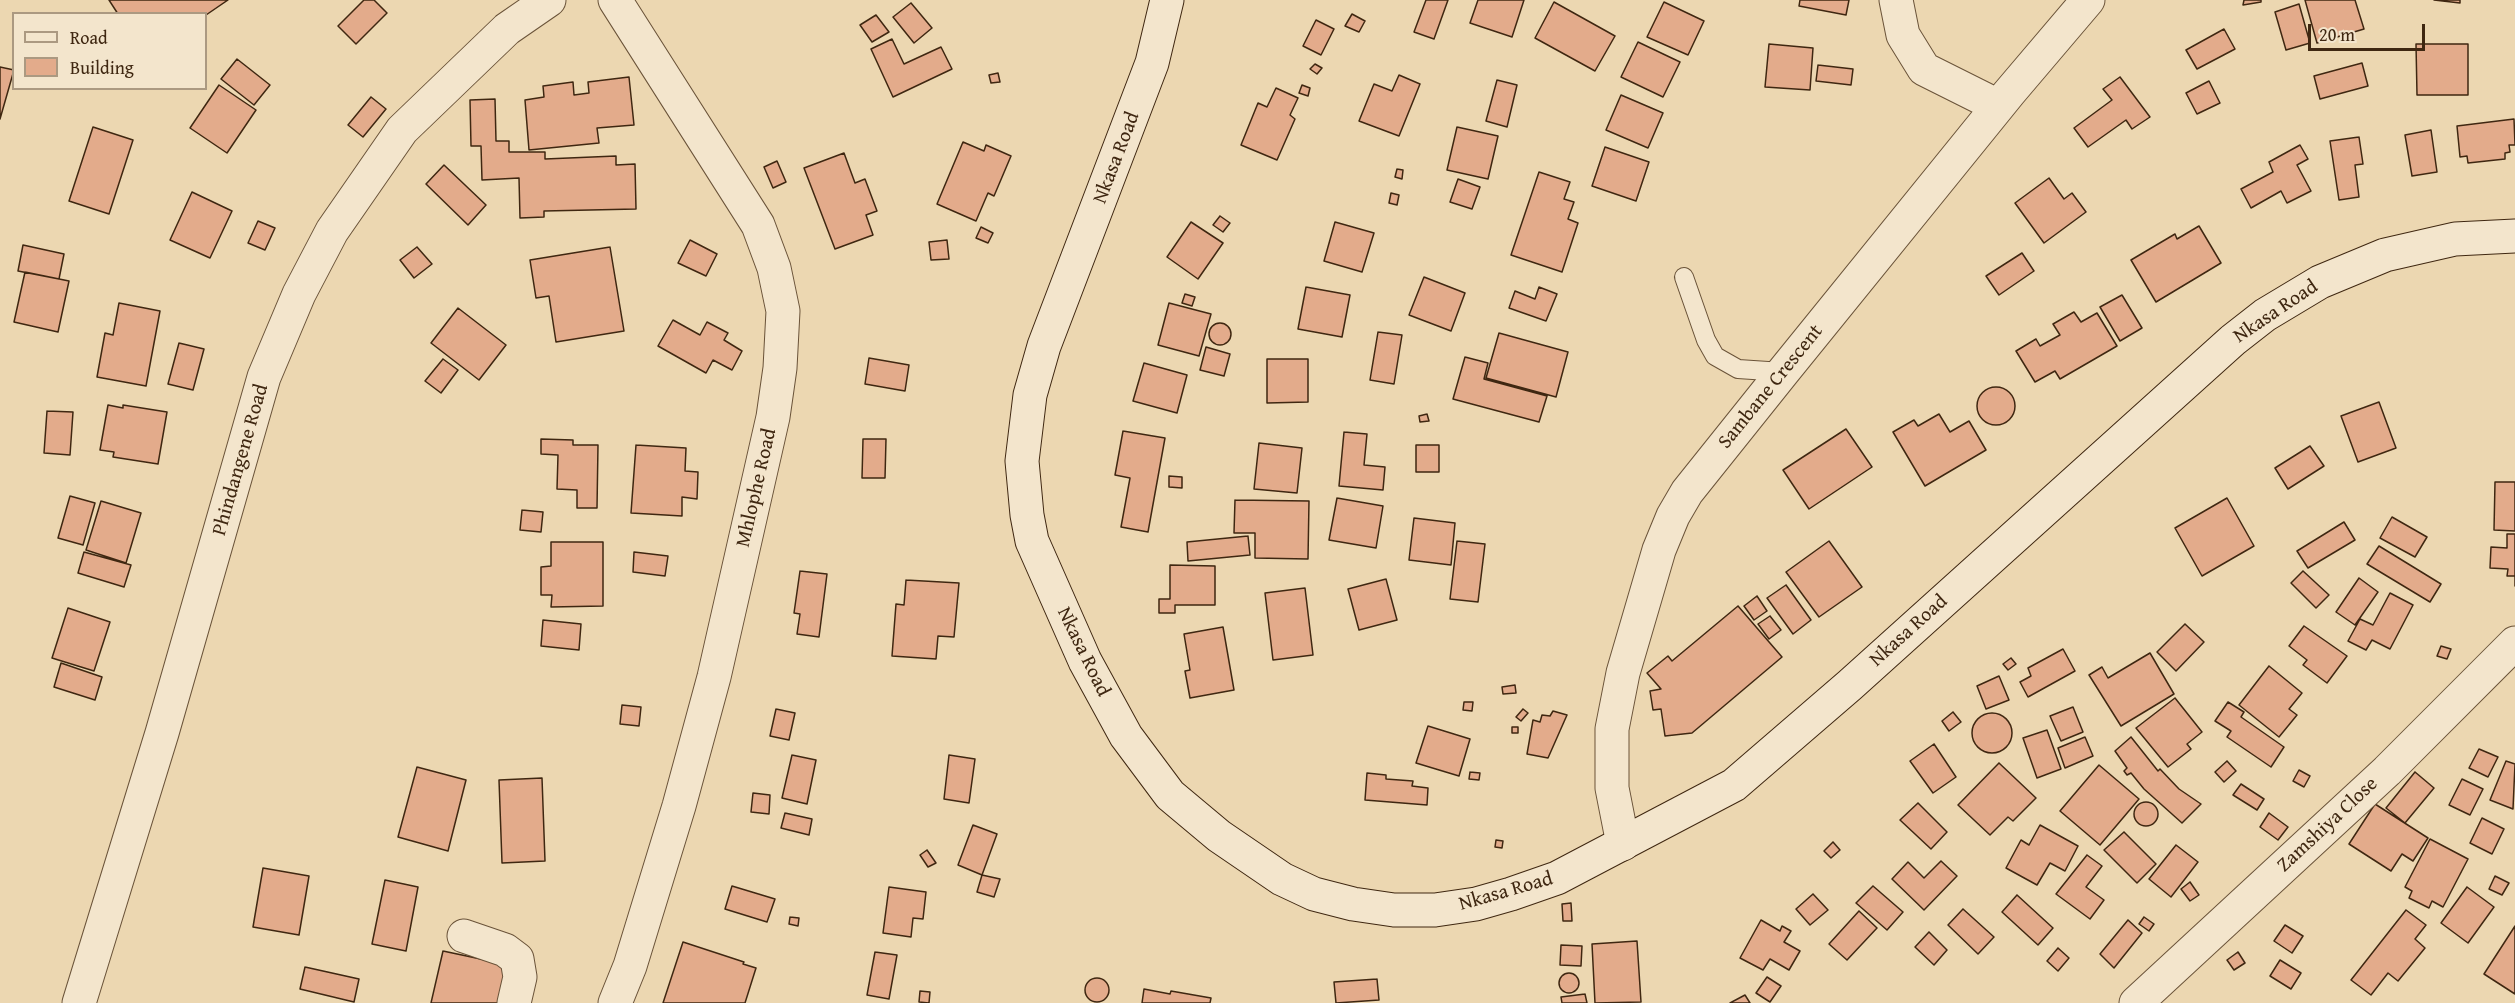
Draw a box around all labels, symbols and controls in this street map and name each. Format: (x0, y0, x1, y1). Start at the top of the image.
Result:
legend (12, 12, 207, 90)
scale bar (2311, 12, 2428, 50)
text: 20 m (2319, 21, 2355, 48)
text: Road (70, 24, 108, 51)
text: Building (70, 54, 134, 81)
street label: Nkasa Road (1089, 109, 1145, 207)
street label: Nkasa Road (2229, 275, 2323, 349)
street label: Sambane Crescent (1714, 320, 1828, 454)
street label: Phindangene Road (208, 382, 274, 538)
street label: Mhlophe Road (732, 426, 782, 550)
street label: Nkasa Road (1865, 590, 1953, 672)
street label: Nkasa Road (1051, 603, 1115, 701)
street label: Zamshiya Close (2273, 772, 2383, 878)
street label: Nkasa Road (1456, 867, 1556, 917)

